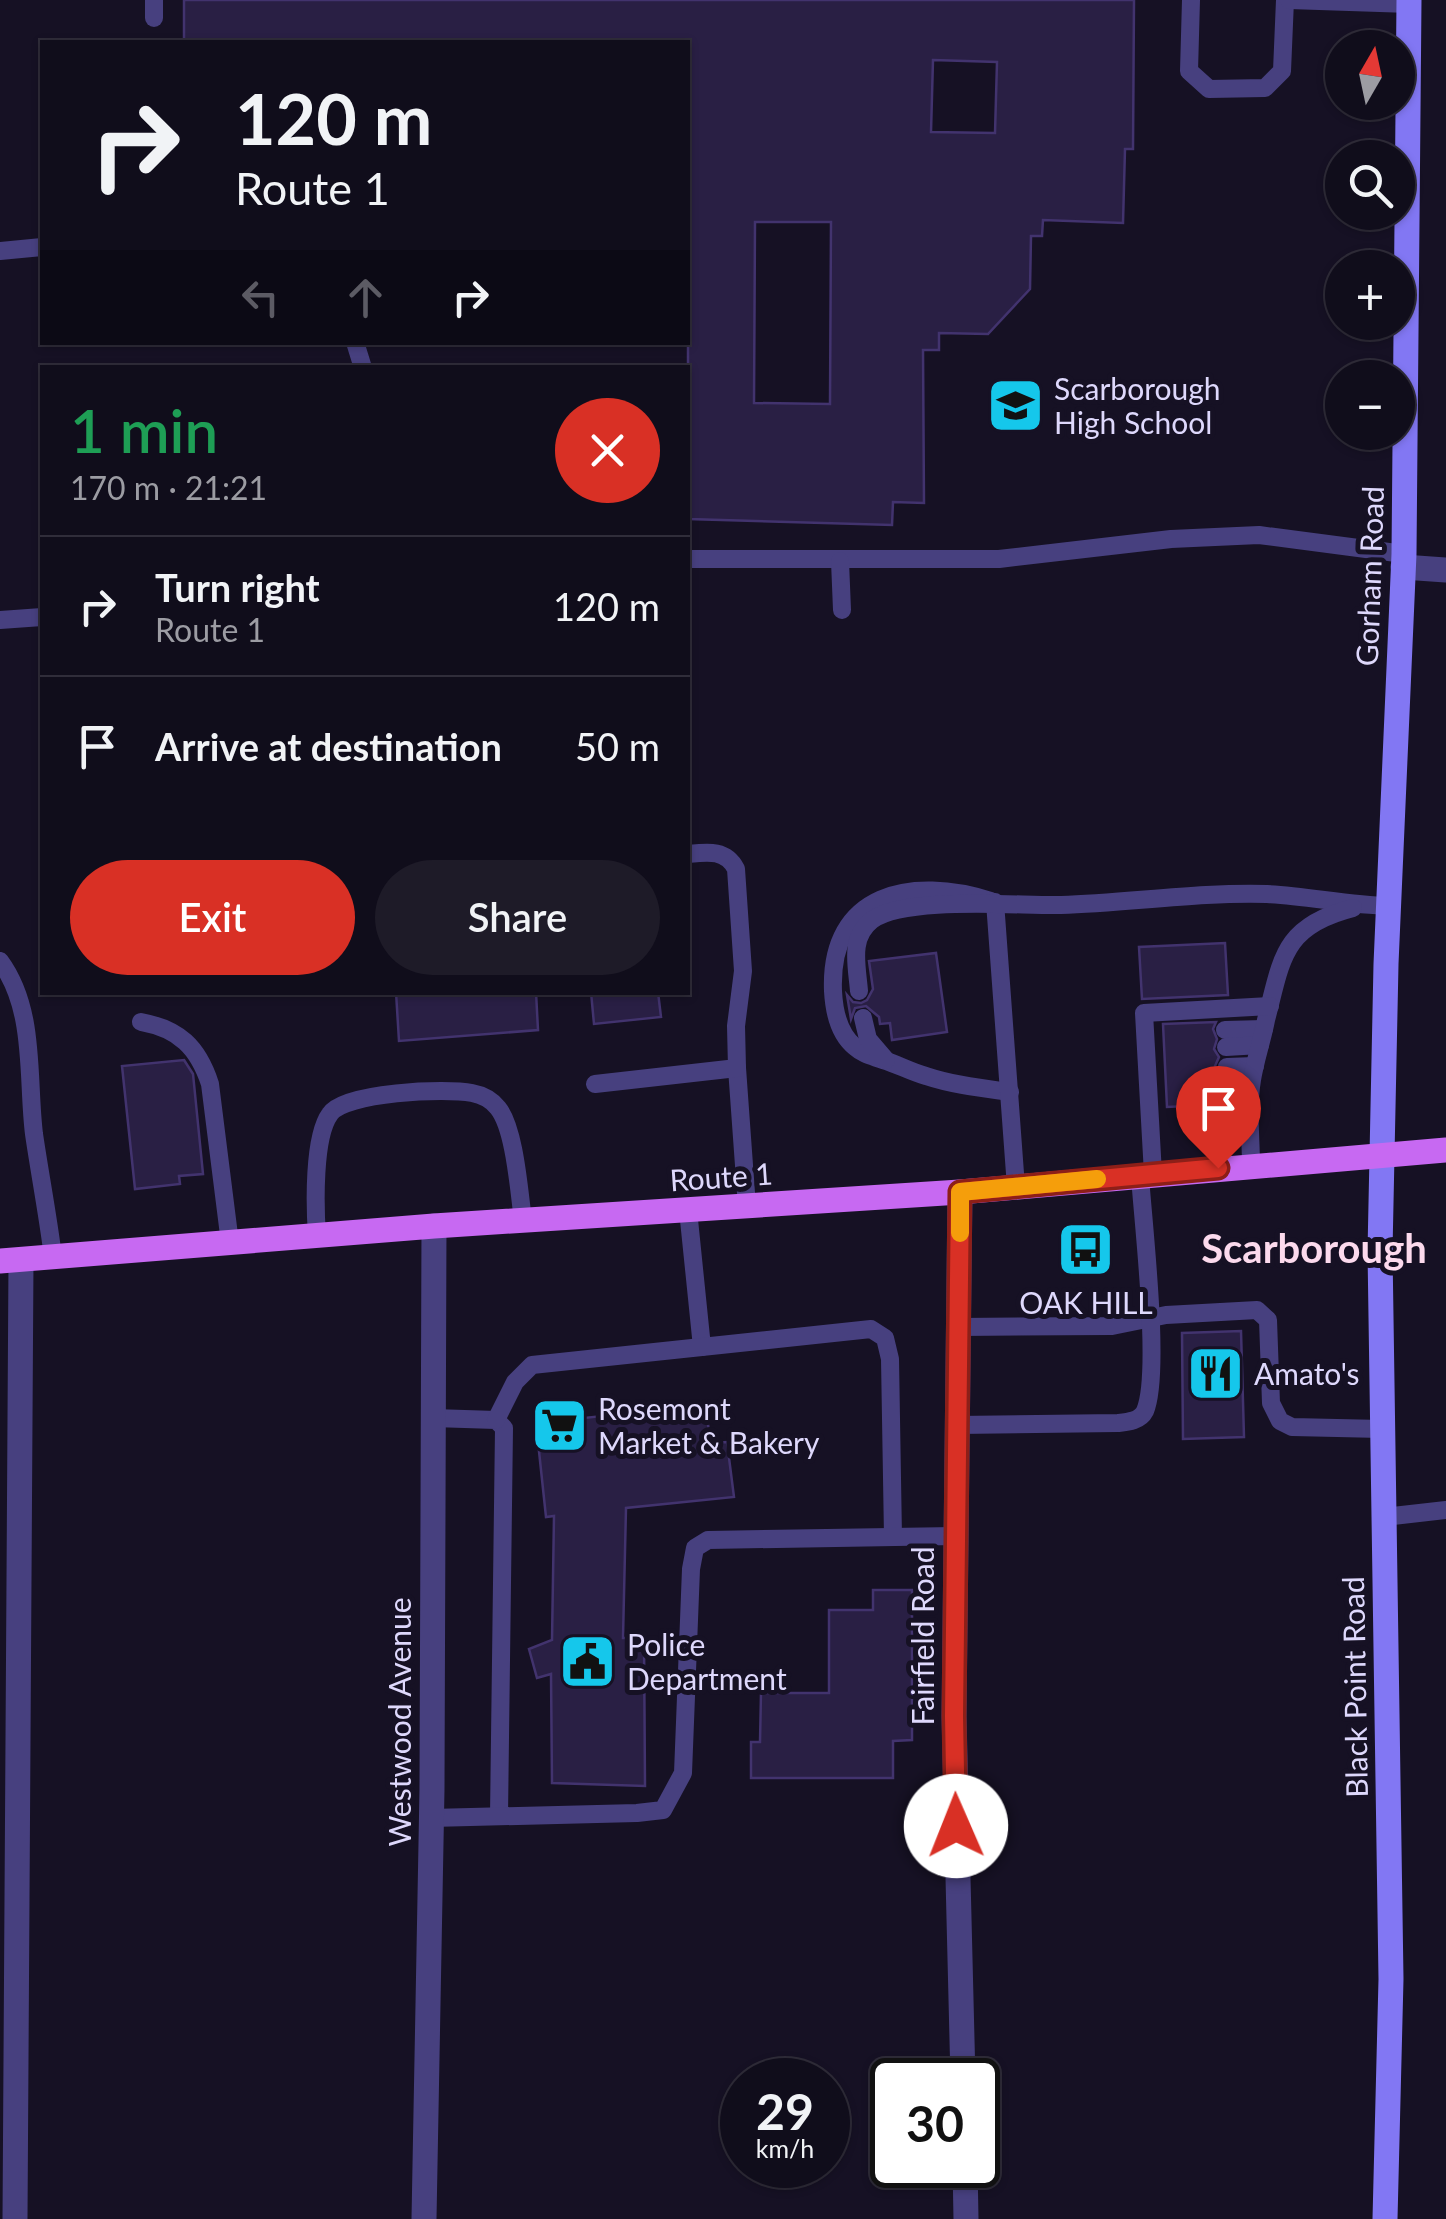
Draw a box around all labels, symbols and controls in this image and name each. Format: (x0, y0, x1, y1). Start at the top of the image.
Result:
north arrow (1325, 30, 1415, 120)
map controls (1325, 30, 1415, 450)
text: 120 m (235, 76, 432, 160)
icon: right (70, 80, 200, 210)
button: search (1325, 140, 1415, 230)
text: Route 1 (235, 161, 390, 215)
button: + (1325, 250, 1415, 340)
icon: left (233, 270, 288, 325)
icon: ahead (338, 270, 393, 325)
icon: right (443, 270, 498, 325)
button: − (1325, 360, 1415, 450)
place label: Scarborough High School (1054, 370, 1221, 440)
school or university icon: Scarborough High School (985, 375, 1045, 435)
text: 1 min (70, 394, 218, 466)
button: close (555, 398, 660, 503)
text: 170 m · 21:21 (70, 468, 267, 507)
street label: Gorham Road (1348, 485, 1390, 667)
text: Turn right (155, 564, 320, 610)
icon: right (70, 579, 125, 634)
text: 120 m (553, 583, 660, 629)
text: Route 1 (155, 610, 265, 649)
icon: arrive (70, 719, 125, 774)
text: Arrive at destination (155, 723, 502, 769)
text: 50 m (575, 723, 660, 769)
button: Exit (70, 860, 355, 975)
button: Share (375, 860, 660, 975)
pin (1176, 1066, 1261, 1169)
icon: arrive (1191, 1081, 1246, 1136)
street label: Route 1 (668, 1154, 774, 1198)
bus stop icon: OAK HILL (1056, 1220, 1116, 1280)
district label: Scarborough (1201, 1224, 1427, 1272)
place label: OAK HILL (1019, 1284, 1153, 1320)
restaurant icon: Amato's (1185, 1343, 1245, 1403)
place label: Amato's (1254, 1355, 1360, 1391)
place label: Rosemont Market & Bakery (598, 1390, 820, 1460)
supermarket icon: Rosemont Market & Bakery (529, 1395, 589, 1455)
street label: Fairfield Road (904, 1547, 940, 1725)
street label: Black Point Road (1334, 1576, 1374, 1798)
street label: Westwood Avenue (381, 1597, 417, 1847)
place label: Police Department (627, 1626, 787, 1696)
public building icon: Police Department (558, 1631, 618, 1691)
position arrow (904, 1774, 1008, 1878)
speed limit sign: 30 (870, 2058, 1000, 2188)
text: 29 (756, 2081, 814, 2141)
text: km/h (756, 2133, 814, 2163)

